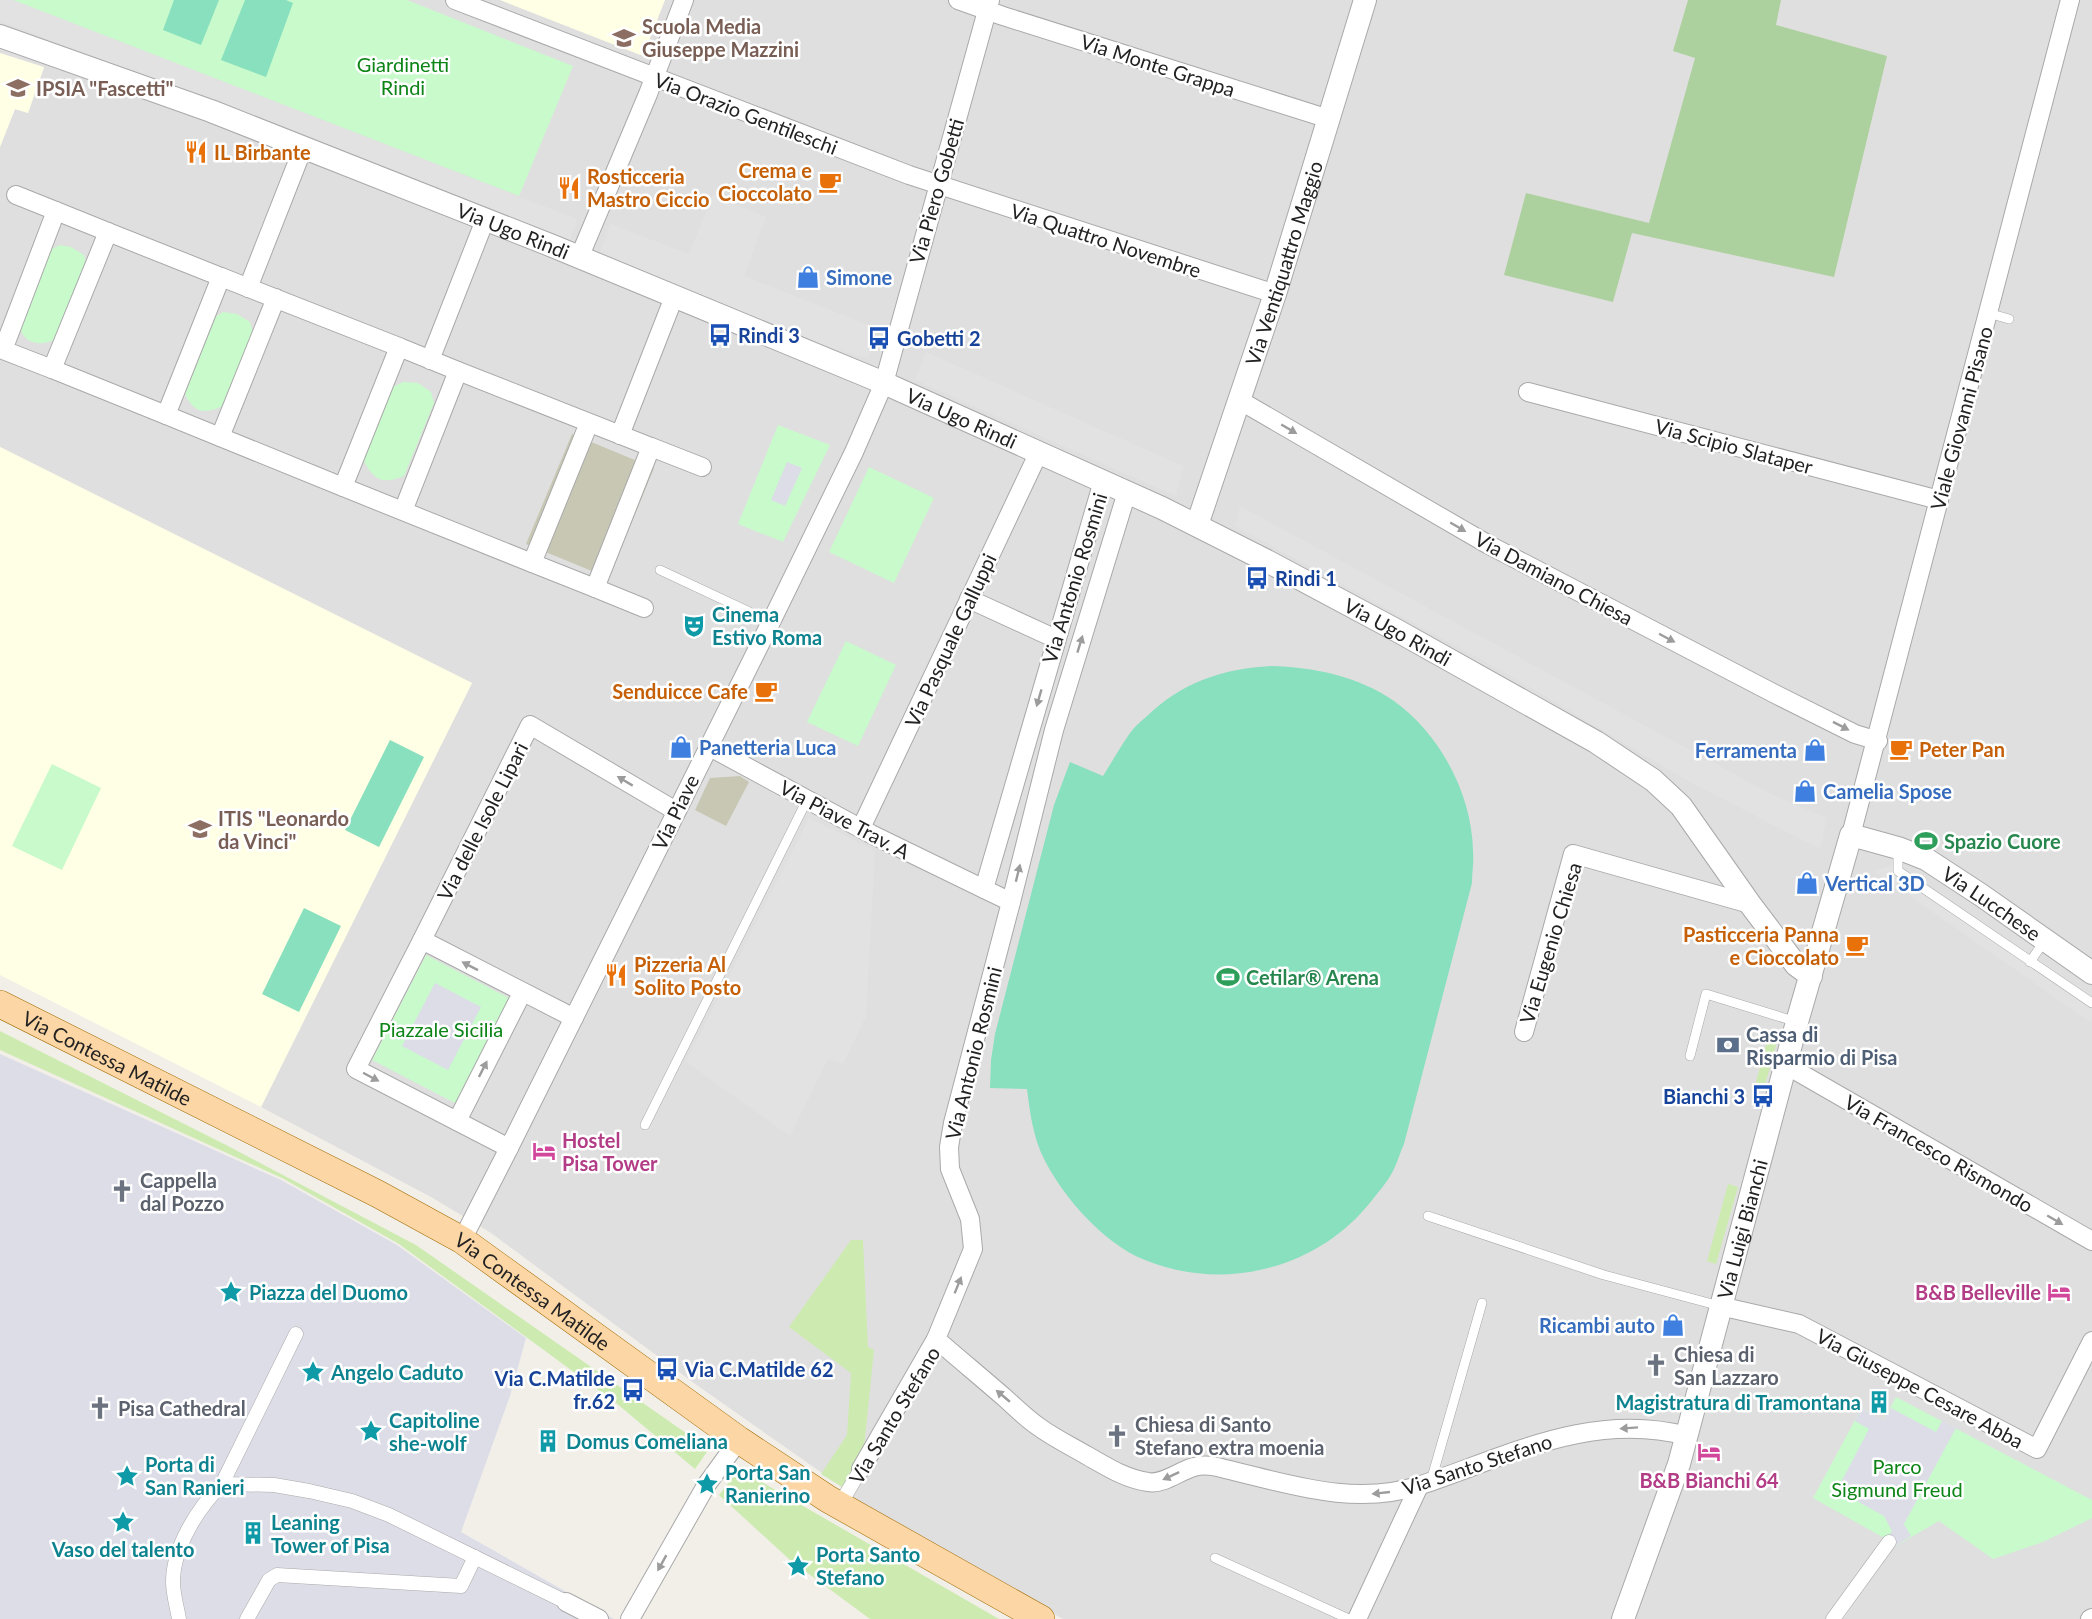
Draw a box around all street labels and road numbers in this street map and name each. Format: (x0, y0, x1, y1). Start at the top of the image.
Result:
street label: Via Monte Grappa (1078, 29, 1238, 101)
street label: Via Orazio Gentileschi (651, 67, 841, 159)
street label: Via Piero Gobetti (904, 116, 968, 266)
street label: Via Ventiquattro Maggio (1240, 158, 1327, 368)
street label: Via Ugo Rindi (454, 198, 573, 264)
street label: Via Quattro Novembre (1008, 198, 1204, 282)
street label: Viale Giovanni Pisano (1925, 324, 1997, 512)
street label: Via Ugo Rindi (903, 383, 1021, 453)
street label: Via Scipio Slataper (1652, 413, 1816, 479)
street label: Via Antonio Rosmini (1037, 490, 1111, 666)
street label: Via Damiano Chiesa (1471, 526, 1637, 630)
street label: Via Pasquale Galluppi (899, 549, 1001, 731)
street label: Via Ugo Rindi (1340, 593, 1456, 671)
street label: Via delle Isole Lipari (432, 738, 532, 904)
street label: Via Piave (647, 771, 703, 853)
street label: Via Piave Trav. A (776, 775, 915, 864)
street label: Via Eugenio Chiesa (1514, 859, 1586, 1027)
street label: Via Lucchese (1938, 861, 2046, 945)
street label: Via Antonio Rosmini (940, 964, 1006, 1142)
street label: Via Contessa Matilde (19, 1005, 196, 1110)
street label: Via Francesco Rismondo (1840, 1089, 2038, 1217)
street label: Via Luigi Bianchi (1712, 1157, 1772, 1302)
street label: Via Contessa Matilde (450, 1227, 615, 1355)
street label: Via Giuseppe Cesare Abba (1812, 1323, 2028, 1453)
street label: Via Santo Stefano (844, 1342, 944, 1488)
street label: Via Santo Stefano (1399, 1428, 1555, 1500)

